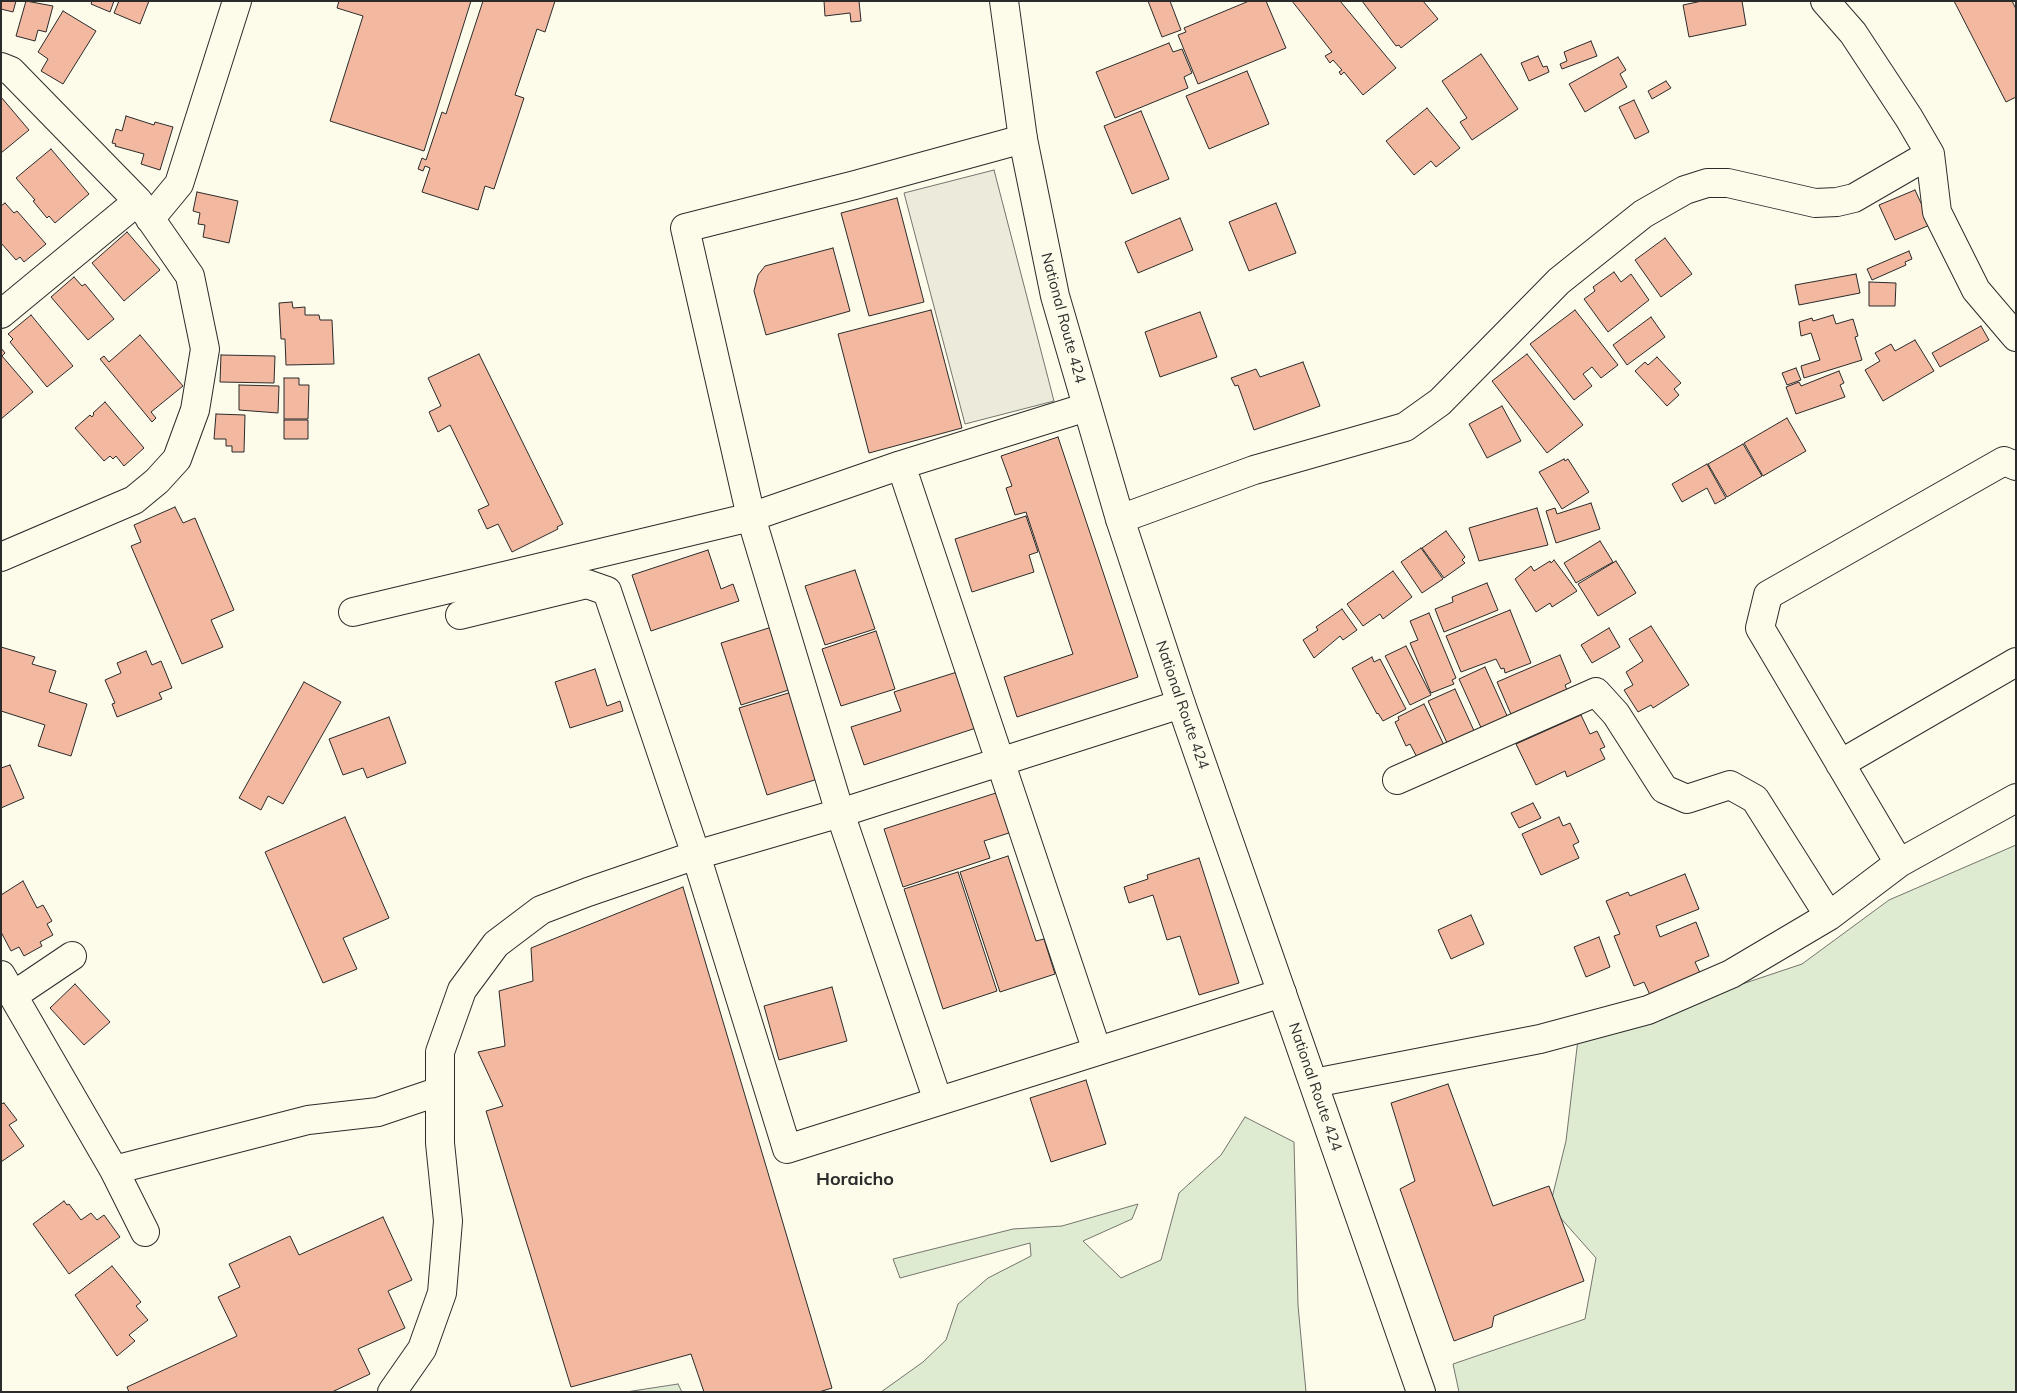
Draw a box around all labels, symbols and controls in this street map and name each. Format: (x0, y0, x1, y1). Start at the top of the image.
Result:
street label: National Route 424 (1037, 251, 1089, 385)
street label: National Route 424 (1152, 638, 1212, 772)
street label: National Route 424 (1285, 1020, 1345, 1154)
district label: Horaicho (816, 1169, 894, 1191)

